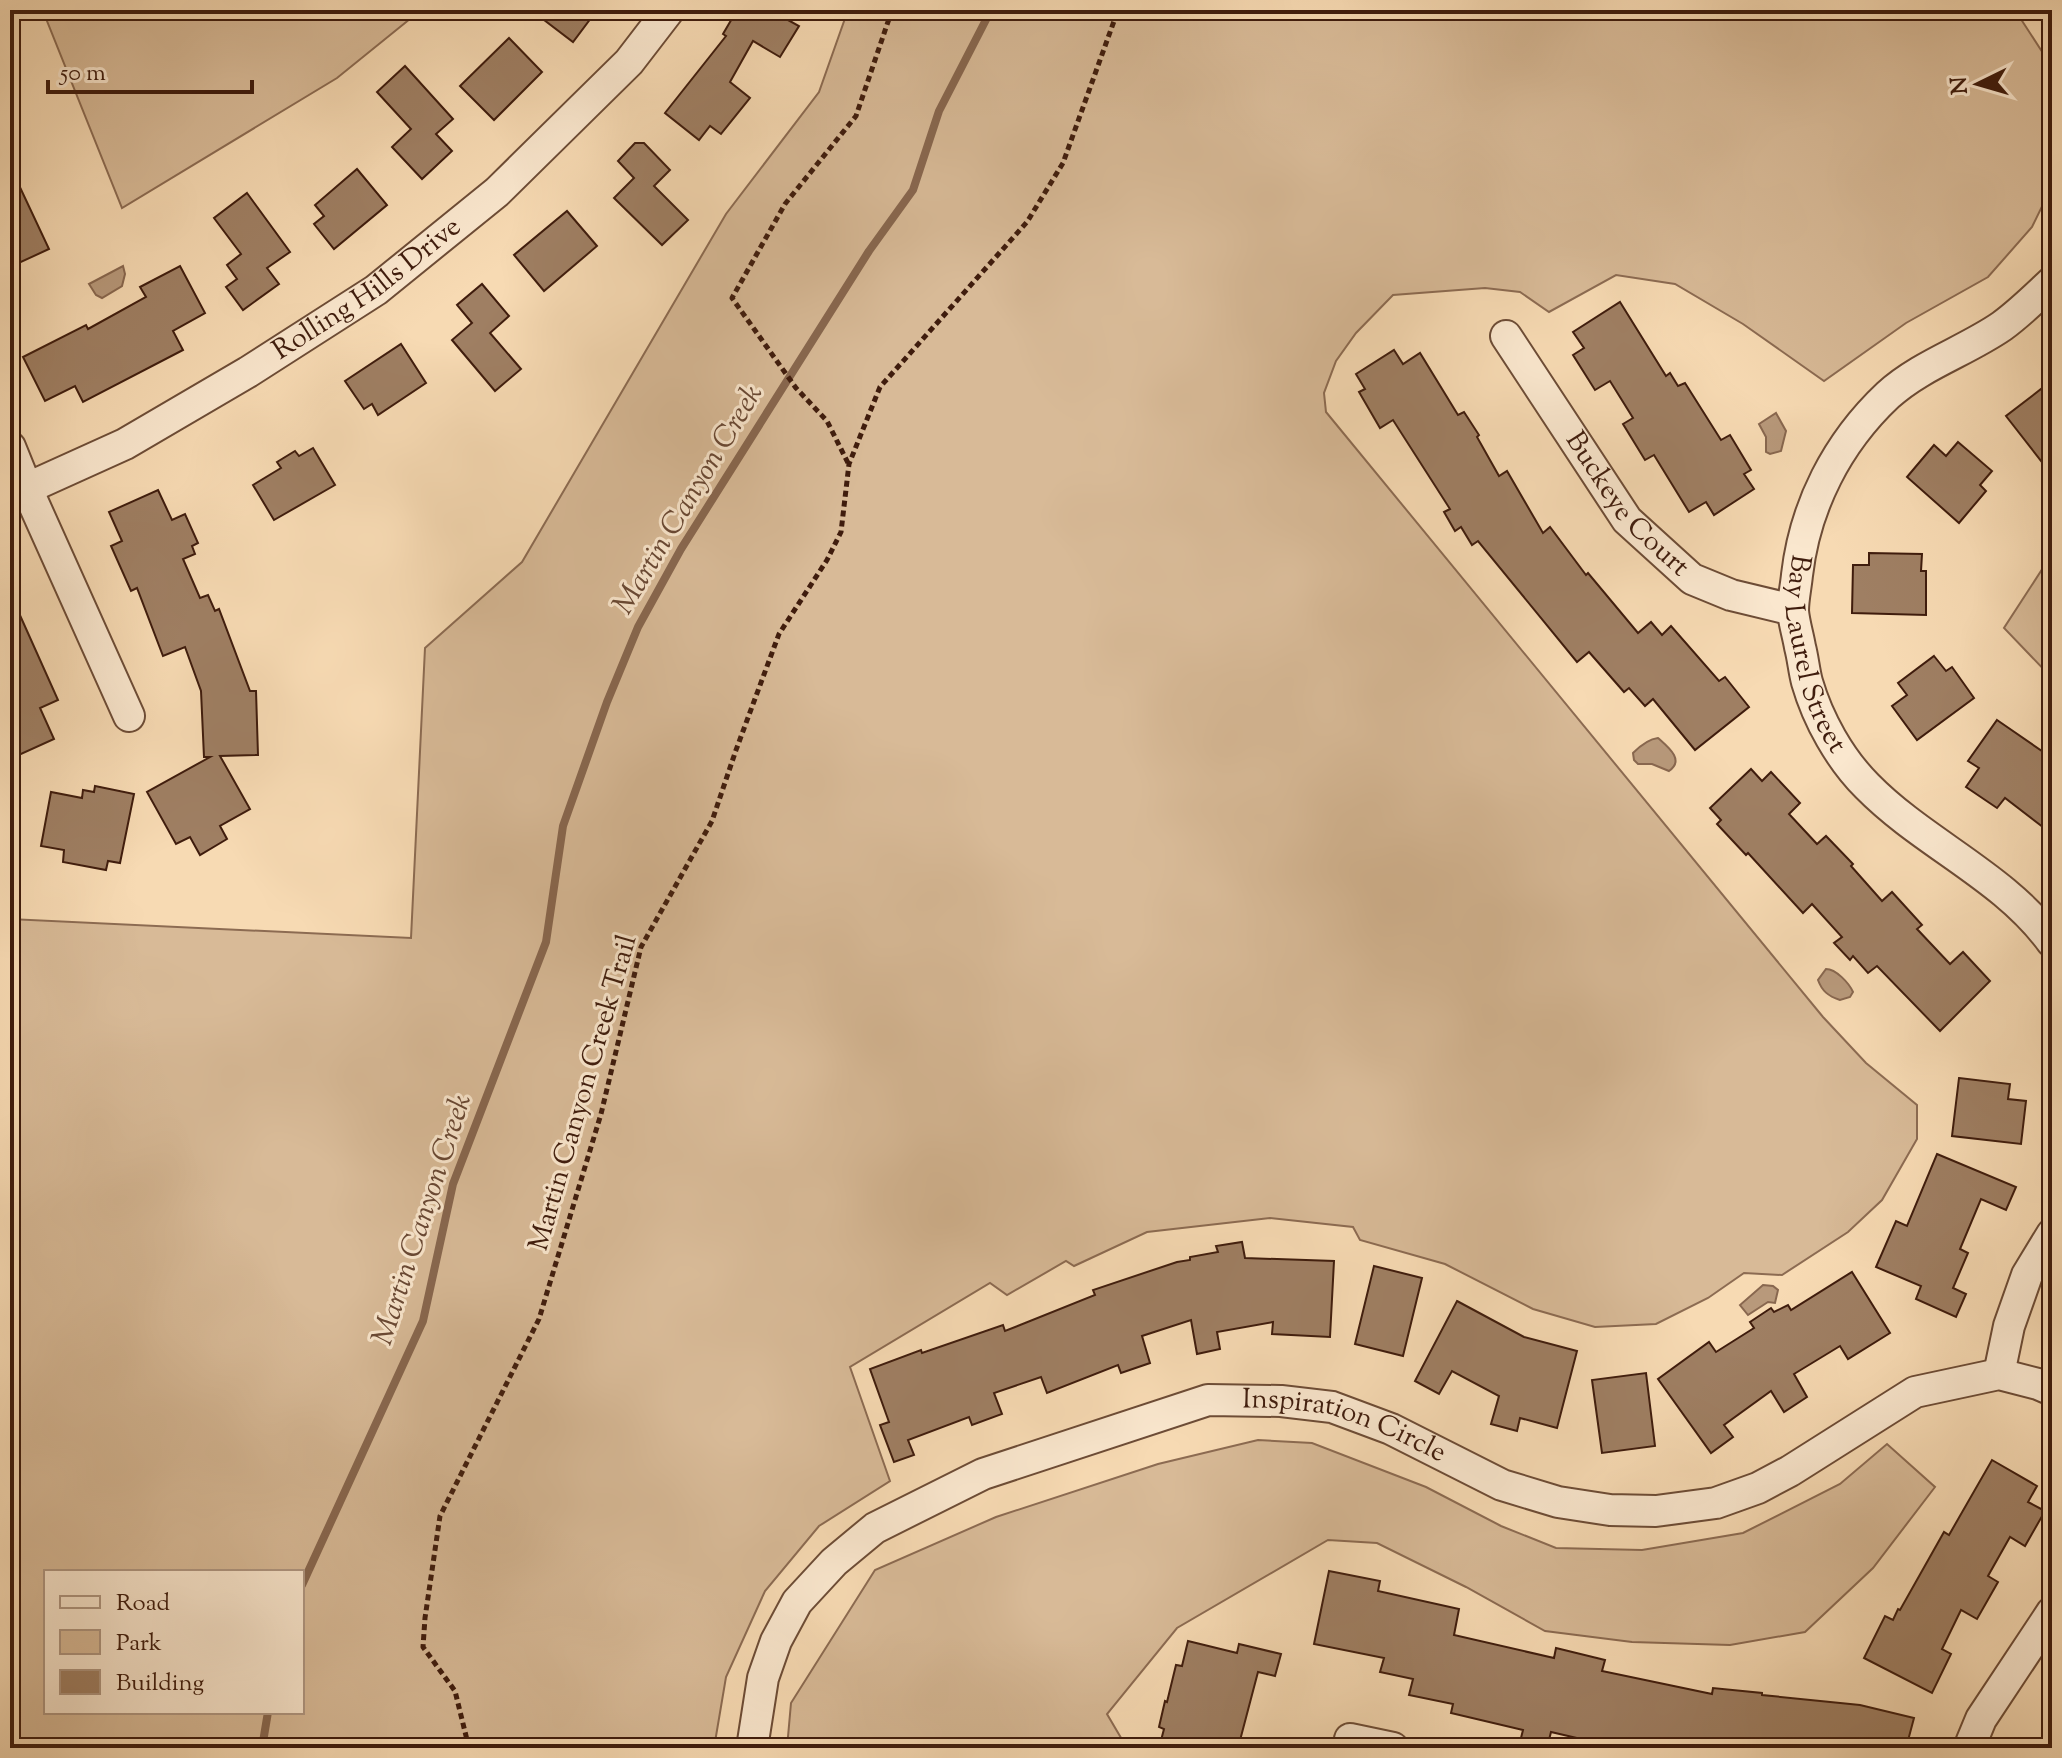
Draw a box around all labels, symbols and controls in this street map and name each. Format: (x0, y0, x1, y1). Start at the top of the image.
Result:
scale bar (48, 44, 252, 94)
north arrow (1938, 44, 2018, 124)
text: 50 m (58, 57, 106, 91)
text: N (1944, 75, 1978, 96)
street label: Rolling Hills Drive (265, 208, 470, 371)
water label: Martin Canyon Creek (603, 377, 775, 623)
street label: Buckeye Court (1554, 424, 1698, 587)
street label: Bay Laurel Street (1772, 551, 1856, 762)
street label: Martin Canyon Creek Trail (520, 930, 648, 1256)
water label: Martin Canyon Creek (362, 1089, 484, 1351)
street label: Inspiration Circle (1242, 1380, 1453, 1473)
legend (44, 1570, 304, 1714)
text: Road (116, 1587, 170, 1621)
text: Park (116, 1627, 162, 1661)
text: Building (116, 1667, 205, 1701)

